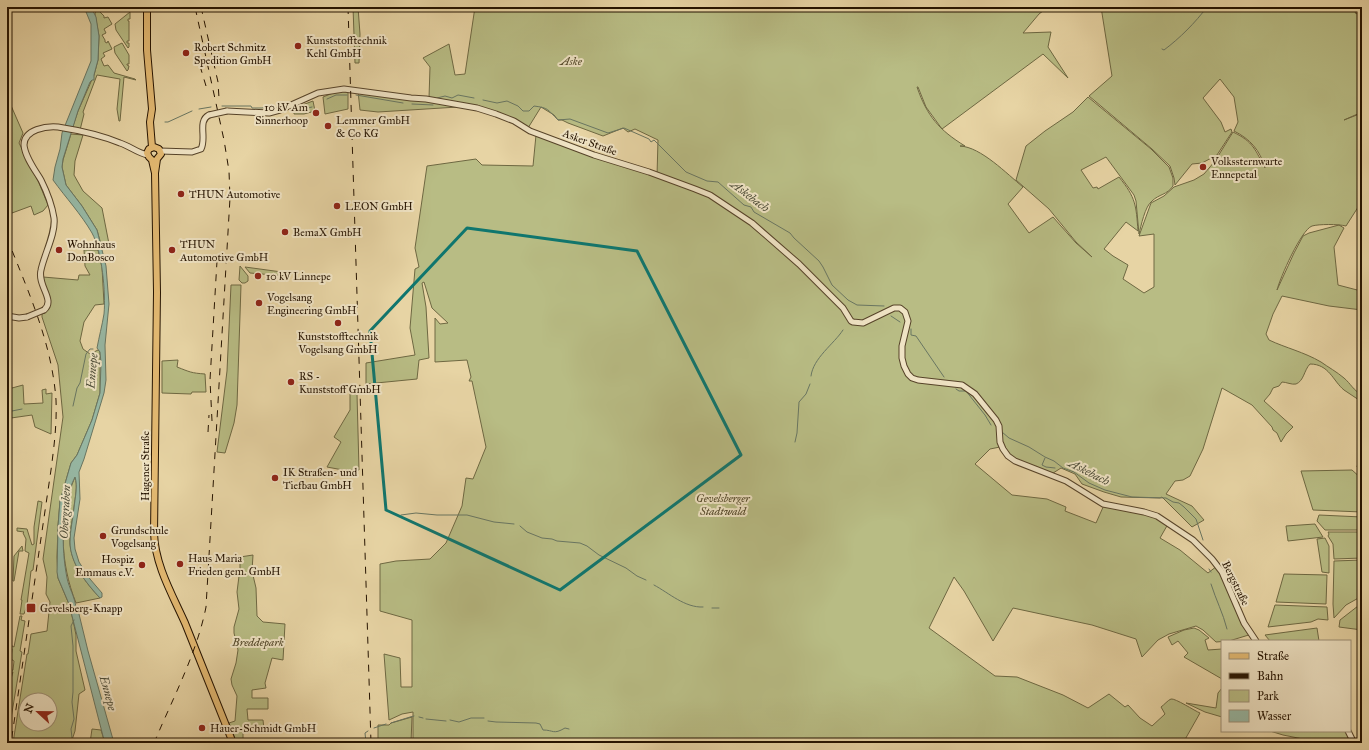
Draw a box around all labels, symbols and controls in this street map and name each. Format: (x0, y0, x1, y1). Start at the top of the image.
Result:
place label: Kunststofftechnik Kehl GmbH (306, 34, 388, 60)
place label: Robert Schmitz Spedition GmbH (194, 41, 272, 67)
marker: Kunststofftechnik Kehl GmbH (293, 41, 303, 51)
marker: Robert Schmitz Spedition GmbH (181, 48, 191, 58)
park label: Aske (559, 55, 583, 68)
place label: 10 kV Am Sinnerhoop (255, 101, 309, 127)
marker: 10 kV Am Sinnerhoop (311, 108, 321, 118)
place label: Lemmer GmbH & Co KG (336, 114, 411, 140)
marker: Lemmer GmbH & Co KG (323, 121, 333, 131)
street label: Asker Straße (560, 126, 619, 158)
place label: Volkssternwarte Ennepetal (1210, 155, 1283, 181)
marker: Volkssternwarte Ennepetal (1198, 162, 1208, 172)
water label: Askebach (726, 176, 772, 215)
place label: THUN Automotive (189, 188, 281, 201)
marker: THUN Automotive (176, 189, 186, 199)
place label: LEON GmbH (345, 200, 413, 213)
marker: LEON GmbH (332, 201, 342, 211)
place label: BemaX GmbH (293, 226, 362, 239)
marker: BemaX GmbH (280, 227, 290, 237)
place label: Wohnhaus DonBosco (67, 238, 115, 264)
place label: THUN Automotive GmbH (179, 238, 269, 264)
marker: Wohnhaus DonBosco (54, 245, 64, 255)
marker: THUN Automotive GmbH (167, 245, 177, 255)
place label: 10 kV Linnepe (266, 270, 331, 283)
marker: 10 kV Linnepe (253, 271, 263, 281)
place label: Vogelsang Engineering GmbH (266, 291, 357, 317)
marker: Vogelsang Engineering GmbH (254, 298, 264, 308)
marker: Kunststofftechnik Vogelsang GmbH (333, 318, 343, 328)
place label: Kunststofftechnik Vogelsang GmbH (297, 330, 379, 356)
water label: Ennepe (83, 352, 102, 390)
place label: RS - Kunststoff GmbH (299, 370, 381, 396)
marker: RS - Kunststoff GmbH (286, 377, 296, 387)
street label: Hagener Straße (139, 431, 152, 501)
water label: Askebach (1064, 455, 1112, 488)
place label: IK Straßen- und Tiefbau GmbH (283, 466, 358, 492)
marker: IK Straßen- und Tiefbau GmbH (270, 473, 280, 483)
water label: Obergraben (57, 484, 73, 539)
park label: Gevelsberger Stadtwald (696, 492, 751, 518)
place label: Grundschule Vogelsang (110, 524, 169, 550)
marker: Grundschule Vogelsang (98, 531, 108, 541)
place label: Haus Maria Frieden gem. GmbH (188, 552, 281, 578)
place label: Hospiz Emmaus e.V. (75, 553, 134, 579)
marker: Haus Maria Frieden gem. GmbH (175, 559, 185, 569)
street label: Bergstraße (1219, 559, 1252, 608)
marker: Hospiz Emmaus e.V. (137, 560, 147, 570)
marker: Gevelsberg-Knapp (25, 602, 37, 614)
place label: Gevelsberg-Knapp (40, 602, 123, 615)
park label: Breddepark (231, 636, 284, 650)
legend (1221, 640, 1351, 732)
text: Straße (1257, 649, 1289, 663)
text: Bahn (1257, 669, 1284, 683)
water label: Ennepe (95, 673, 119, 713)
text: Park (1257, 689, 1279, 703)
north arrow (18, 692, 58, 732)
text: N (21, 701, 37, 715)
text: Wasser (1257, 709, 1292, 723)
place label: Hauer-Schmidt GmbH (210, 722, 317, 735)
marker: Hauer-Schmidt GmbH (197, 723, 207, 733)

